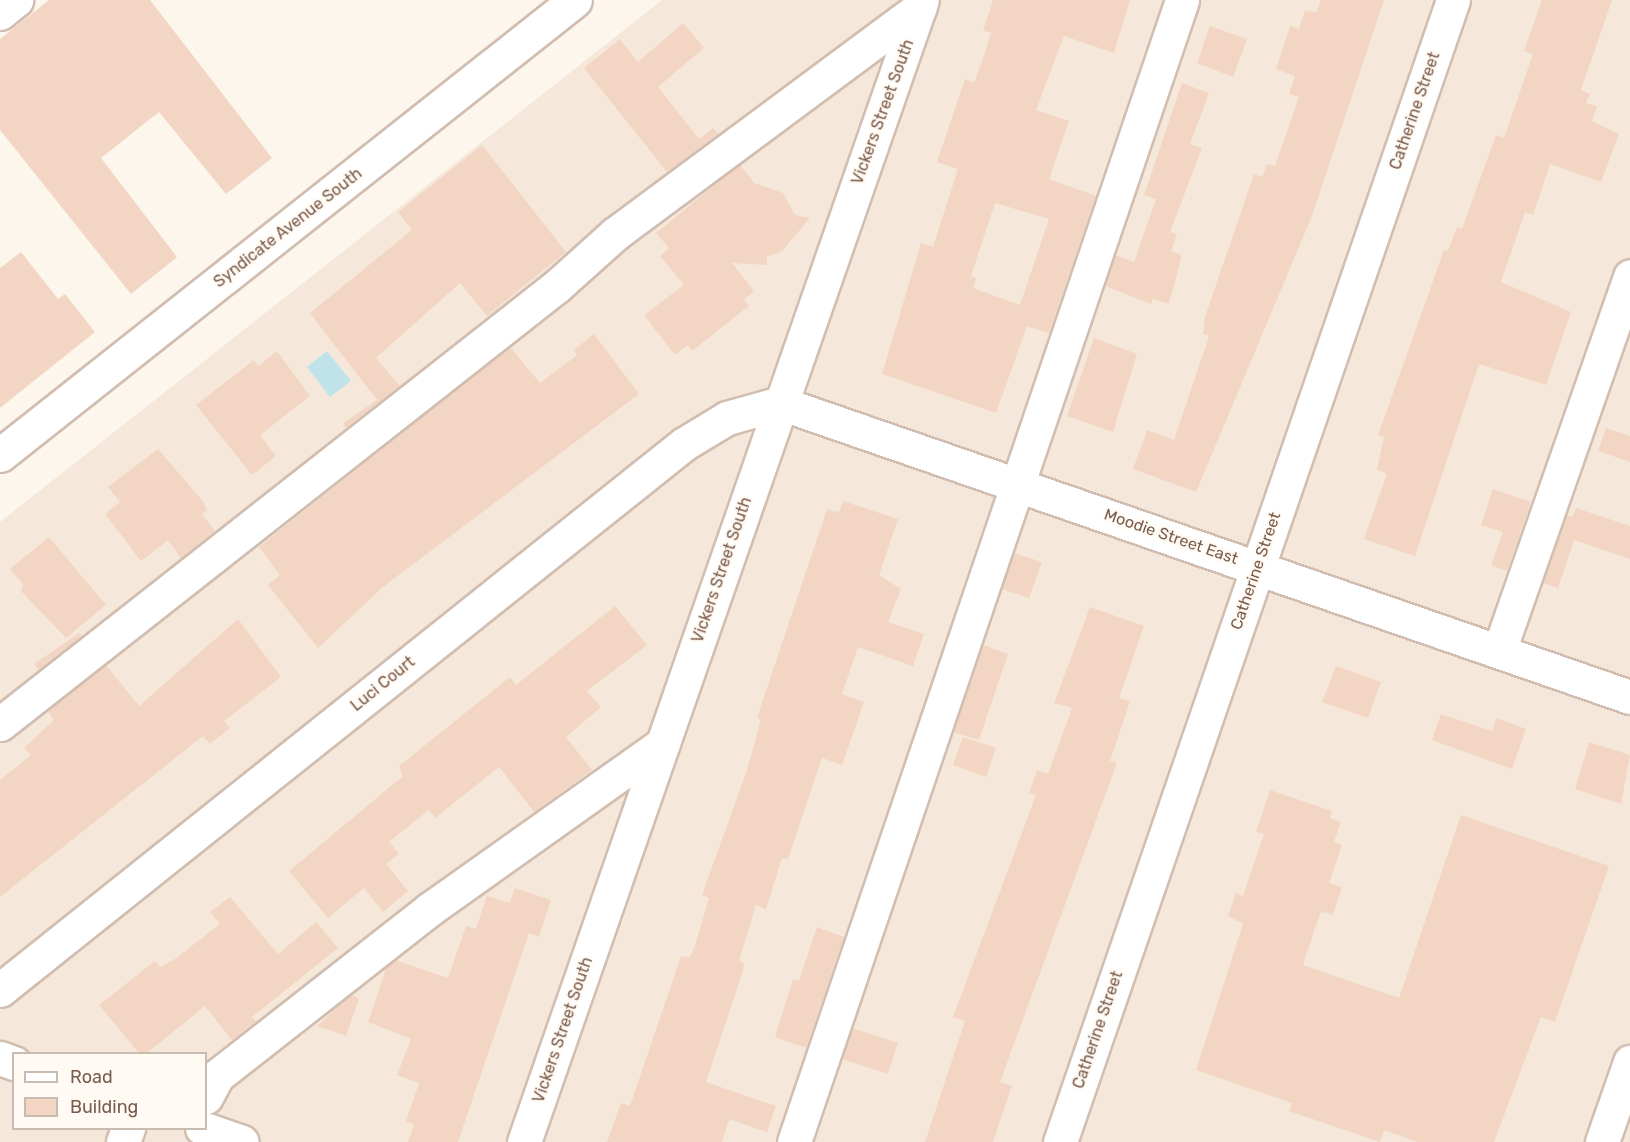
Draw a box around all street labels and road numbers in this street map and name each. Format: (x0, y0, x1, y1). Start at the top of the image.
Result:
street label: Vickers Street South (848, 37, 918, 187)
street label: Catherine Street (1386, 50, 1444, 172)
street label: Syndicate Avenue South (210, 164, 366, 292)
street label: Vickers Street South (688, 495, 756, 645)
street label: Moodie Street East (1101, 505, 1241, 569)
street label: Catherine Street (1227, 510, 1285, 632)
street label: Luci Court (347, 652, 419, 716)
street label: Vickers Street South (529, 955, 597, 1105)
street label: Catherine Street (1069, 969, 1127, 1091)

